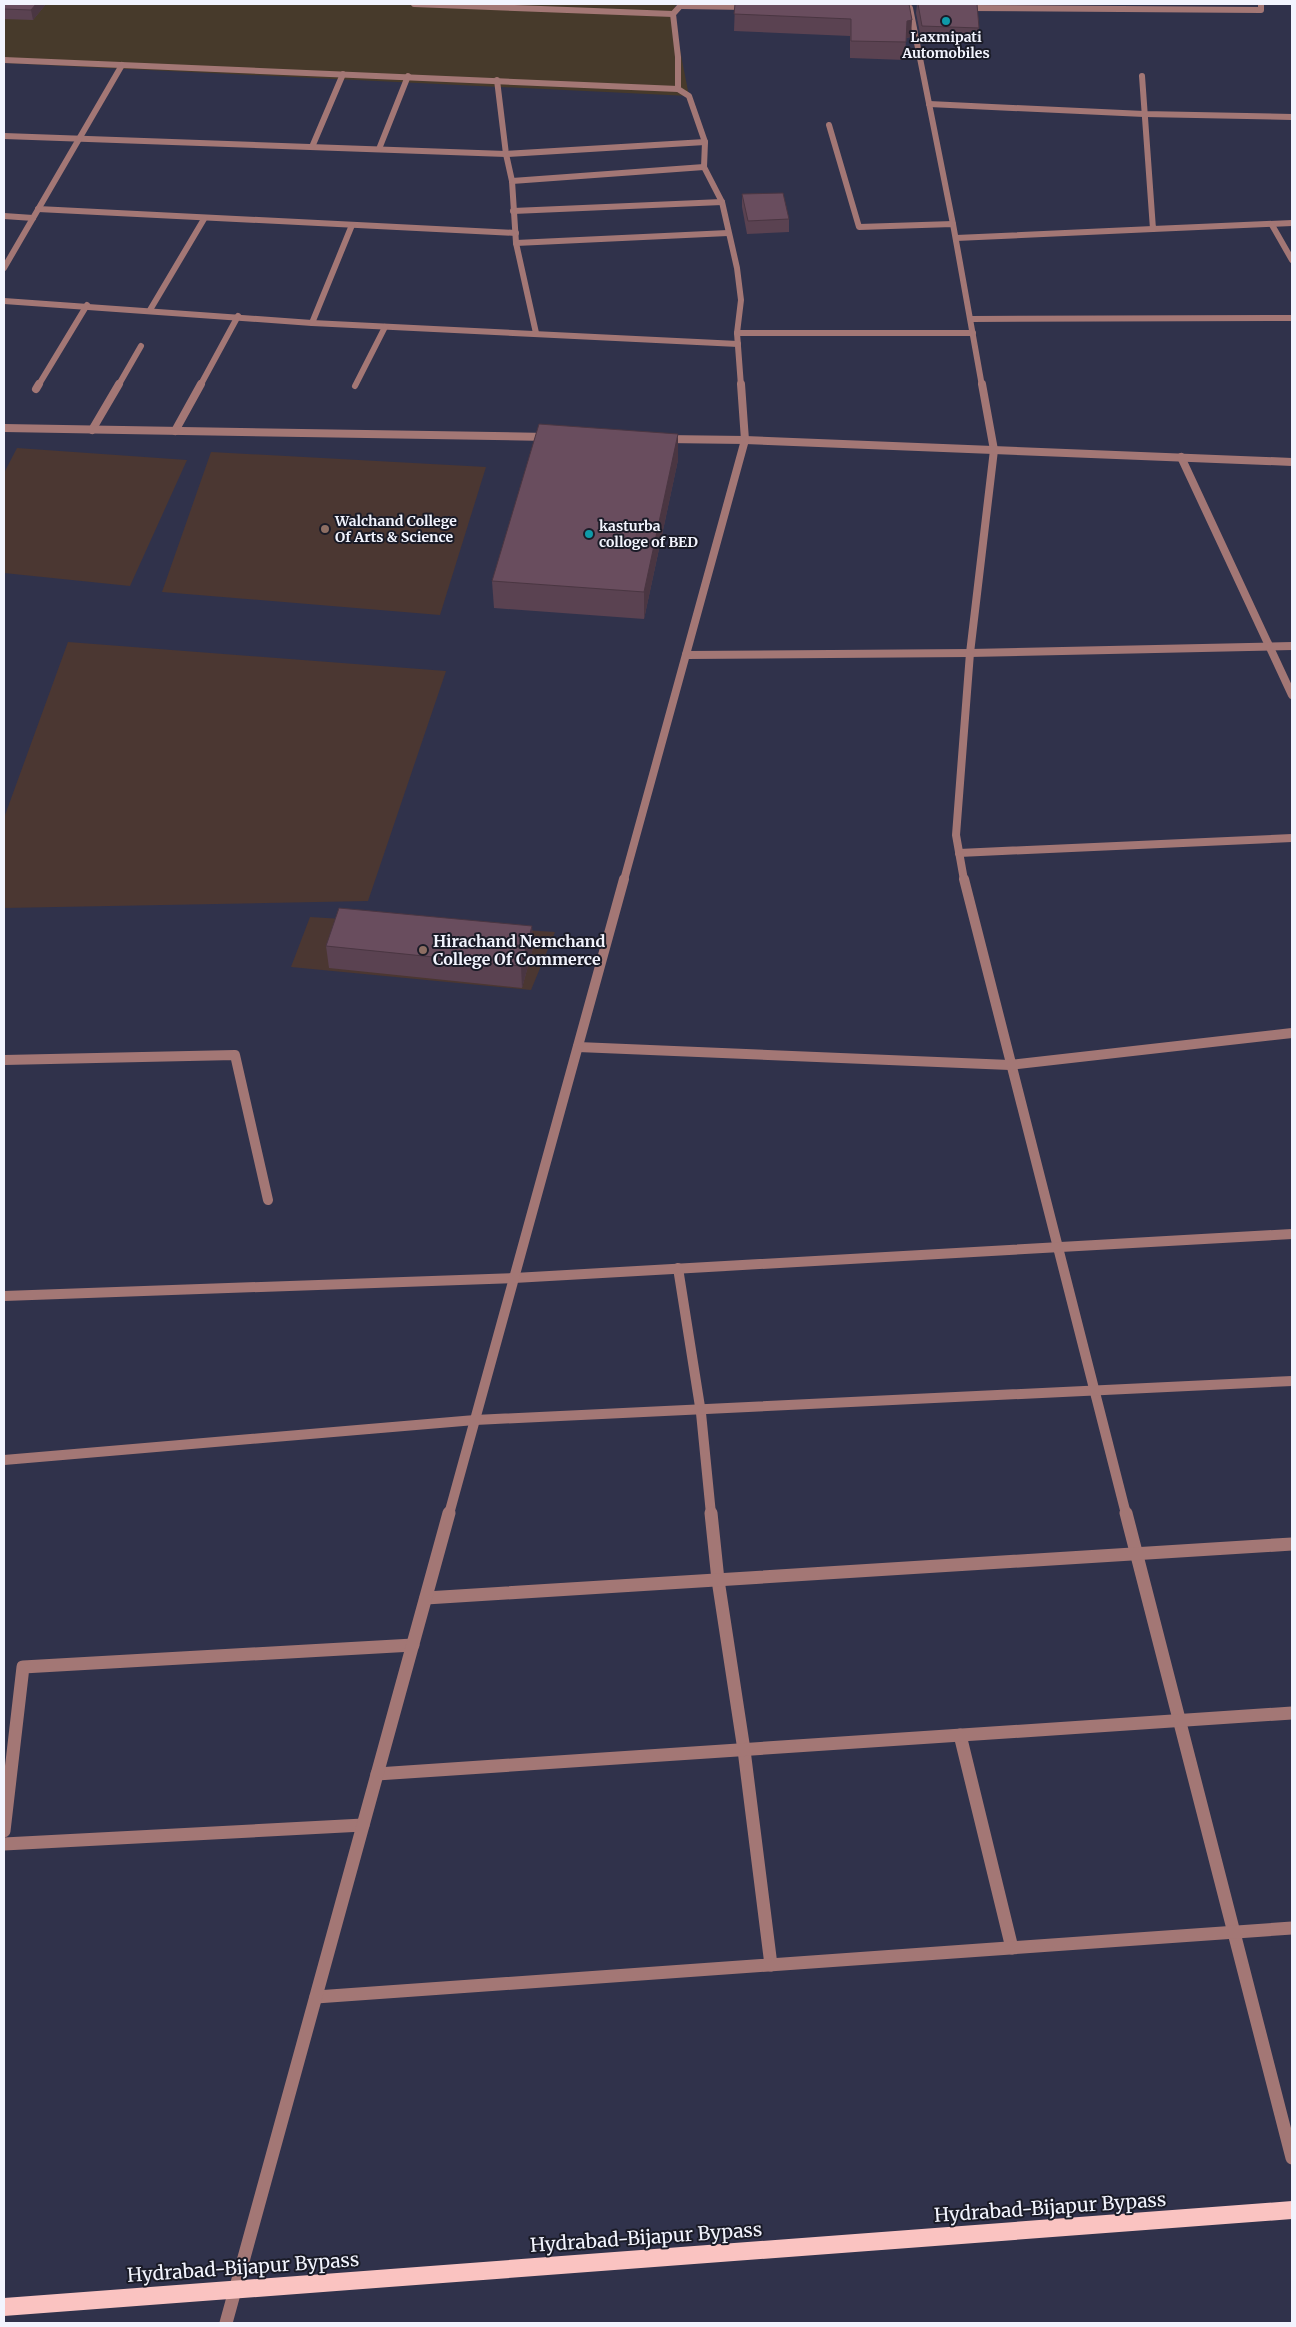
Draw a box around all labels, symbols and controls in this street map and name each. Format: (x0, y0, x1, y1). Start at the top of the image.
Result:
marker: Laxmipati Automobiles (940, 15, 952, 27)
place label: Laxmipati Automobiles (901, 28, 990, 62)
place label: Walchand College Of Arts & Science (334, 512, 457, 546)
place label: kasturba colloge of BED (599, 517, 698, 551)
marker: Walchand College Of Arts & Science (319, 523, 331, 535)
marker: kasturba colloge of BED (583, 528, 595, 540)
place label: Hirachand Nemchand College Of Commerce (433, 931, 605, 969)
marker: Hirachand Nemchand College Of Commerce (417, 944, 429, 956)
street label: Hydrabad-Bijapur Bypass (933, 2187, 1167, 2227)
street label: Hydrabad-Bijapur Bypass (529, 2217, 763, 2257)
street label: Hydrabad-Bijapur Bypass (126, 2247, 360, 2287)

